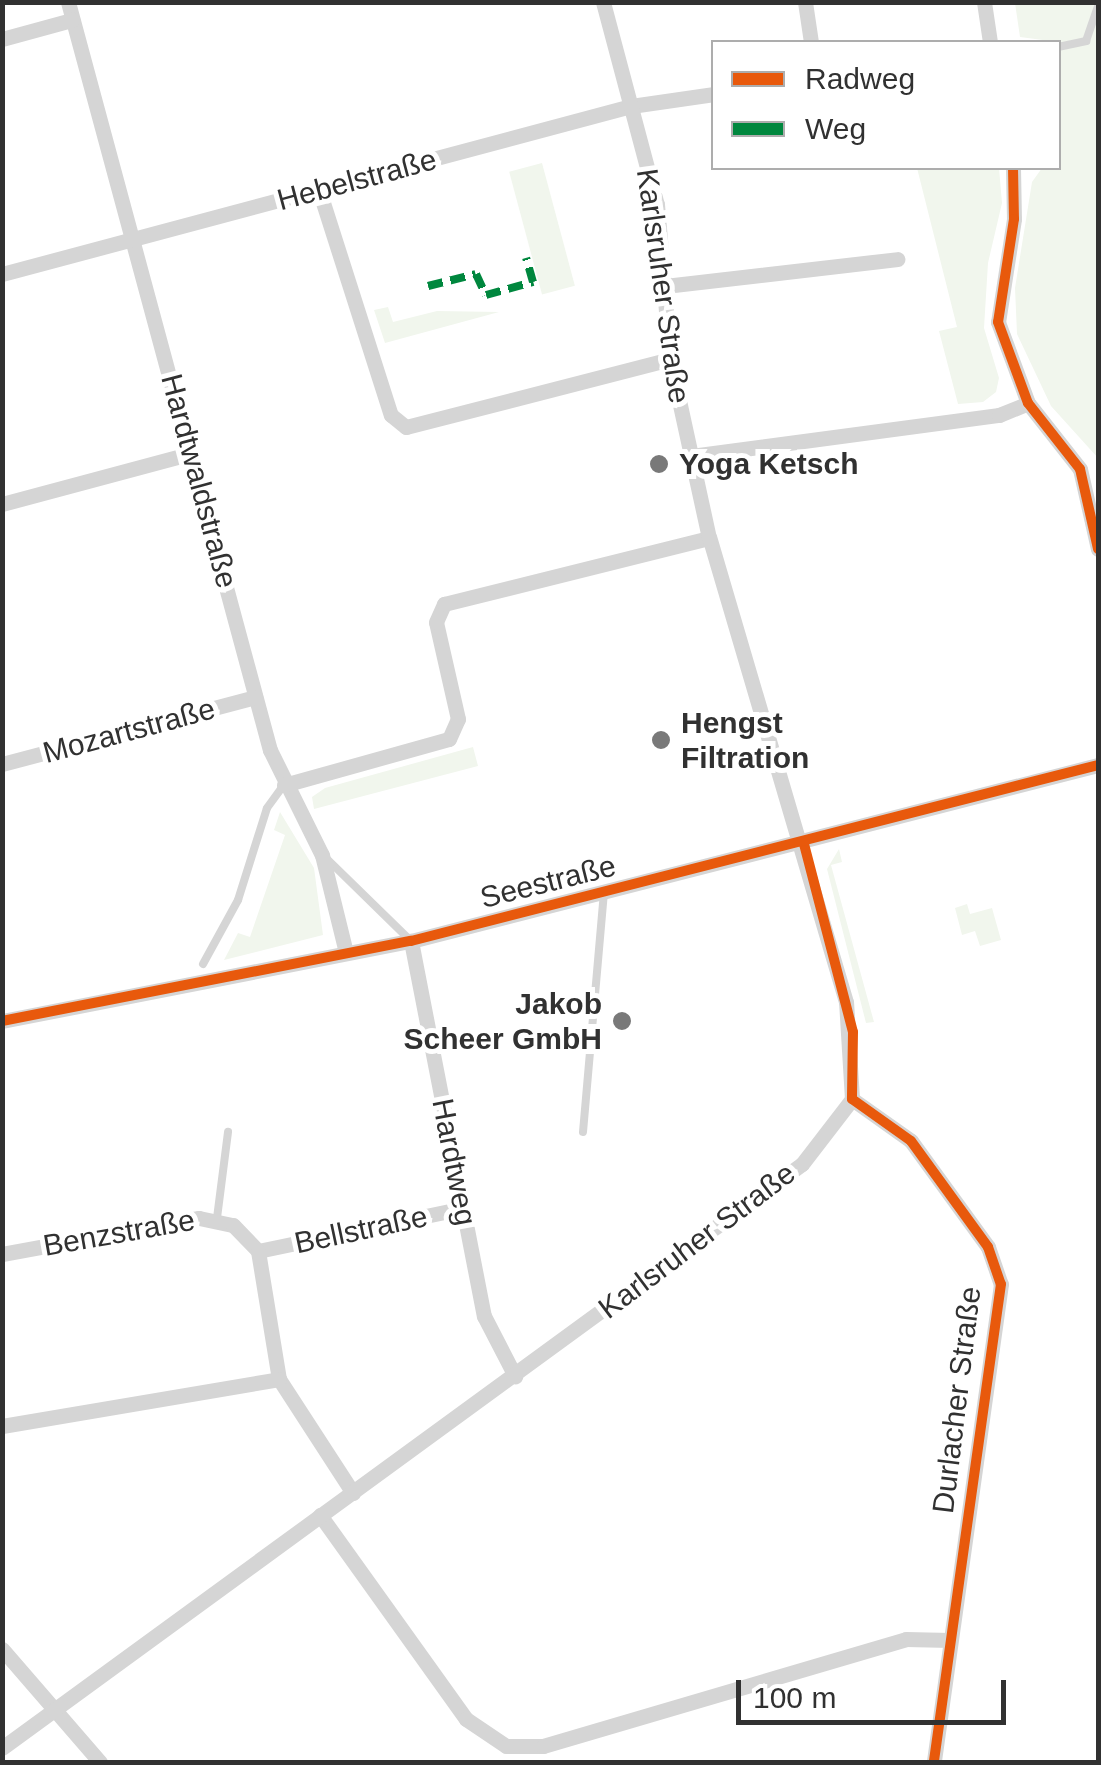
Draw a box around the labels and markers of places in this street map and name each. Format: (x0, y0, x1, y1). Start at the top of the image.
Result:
place label: Yoga Ketsch (679, 446, 858, 482)
marker: Yoga Ketsch (648, 453, 670, 475)
place label: Hengst Filtration (681, 705, 809, 776)
marker: Hengst Filtration (650, 729, 672, 751)
place label: Jakob Scheer GmbH (404, 986, 602, 1056)
marker: Jakob Scheer GmbH (611, 1010, 633, 1032)

